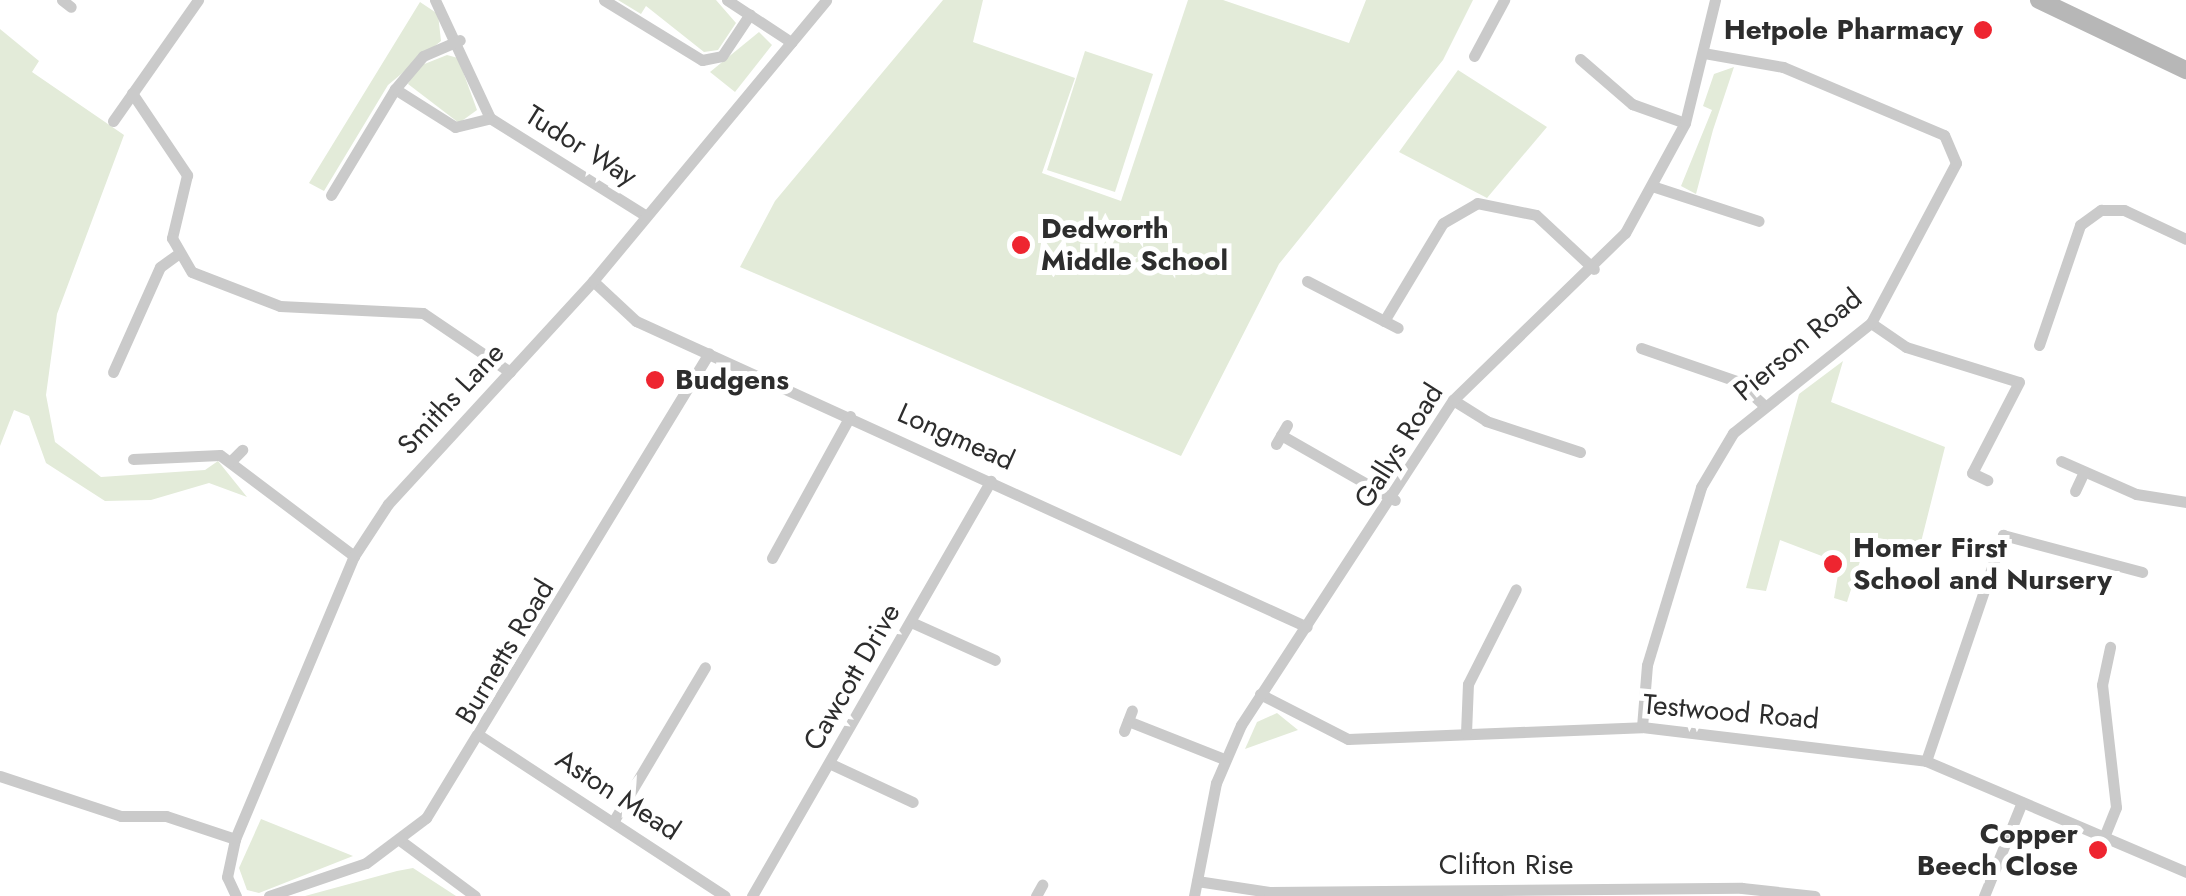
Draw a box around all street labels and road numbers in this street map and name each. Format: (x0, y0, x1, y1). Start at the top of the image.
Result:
street label: Tudor Way (519, 99, 643, 193)
street label: Pierson Road (1727, 282, 1869, 408)
street label: Smiths Lane (391, 336, 511, 462)
street label: Gallys Road (1348, 378, 1450, 514)
street label: Longmead (892, 396, 1020, 478)
street label: Burnetts Road (449, 574, 561, 730)
street label: Cawcott Drive (796, 598, 908, 756)
street label: Testwood Road (1642, 688, 1820, 736)
street label: Aston Mead (550, 742, 686, 848)
street label: Clifton Rise (1439, 848, 1573, 882)

